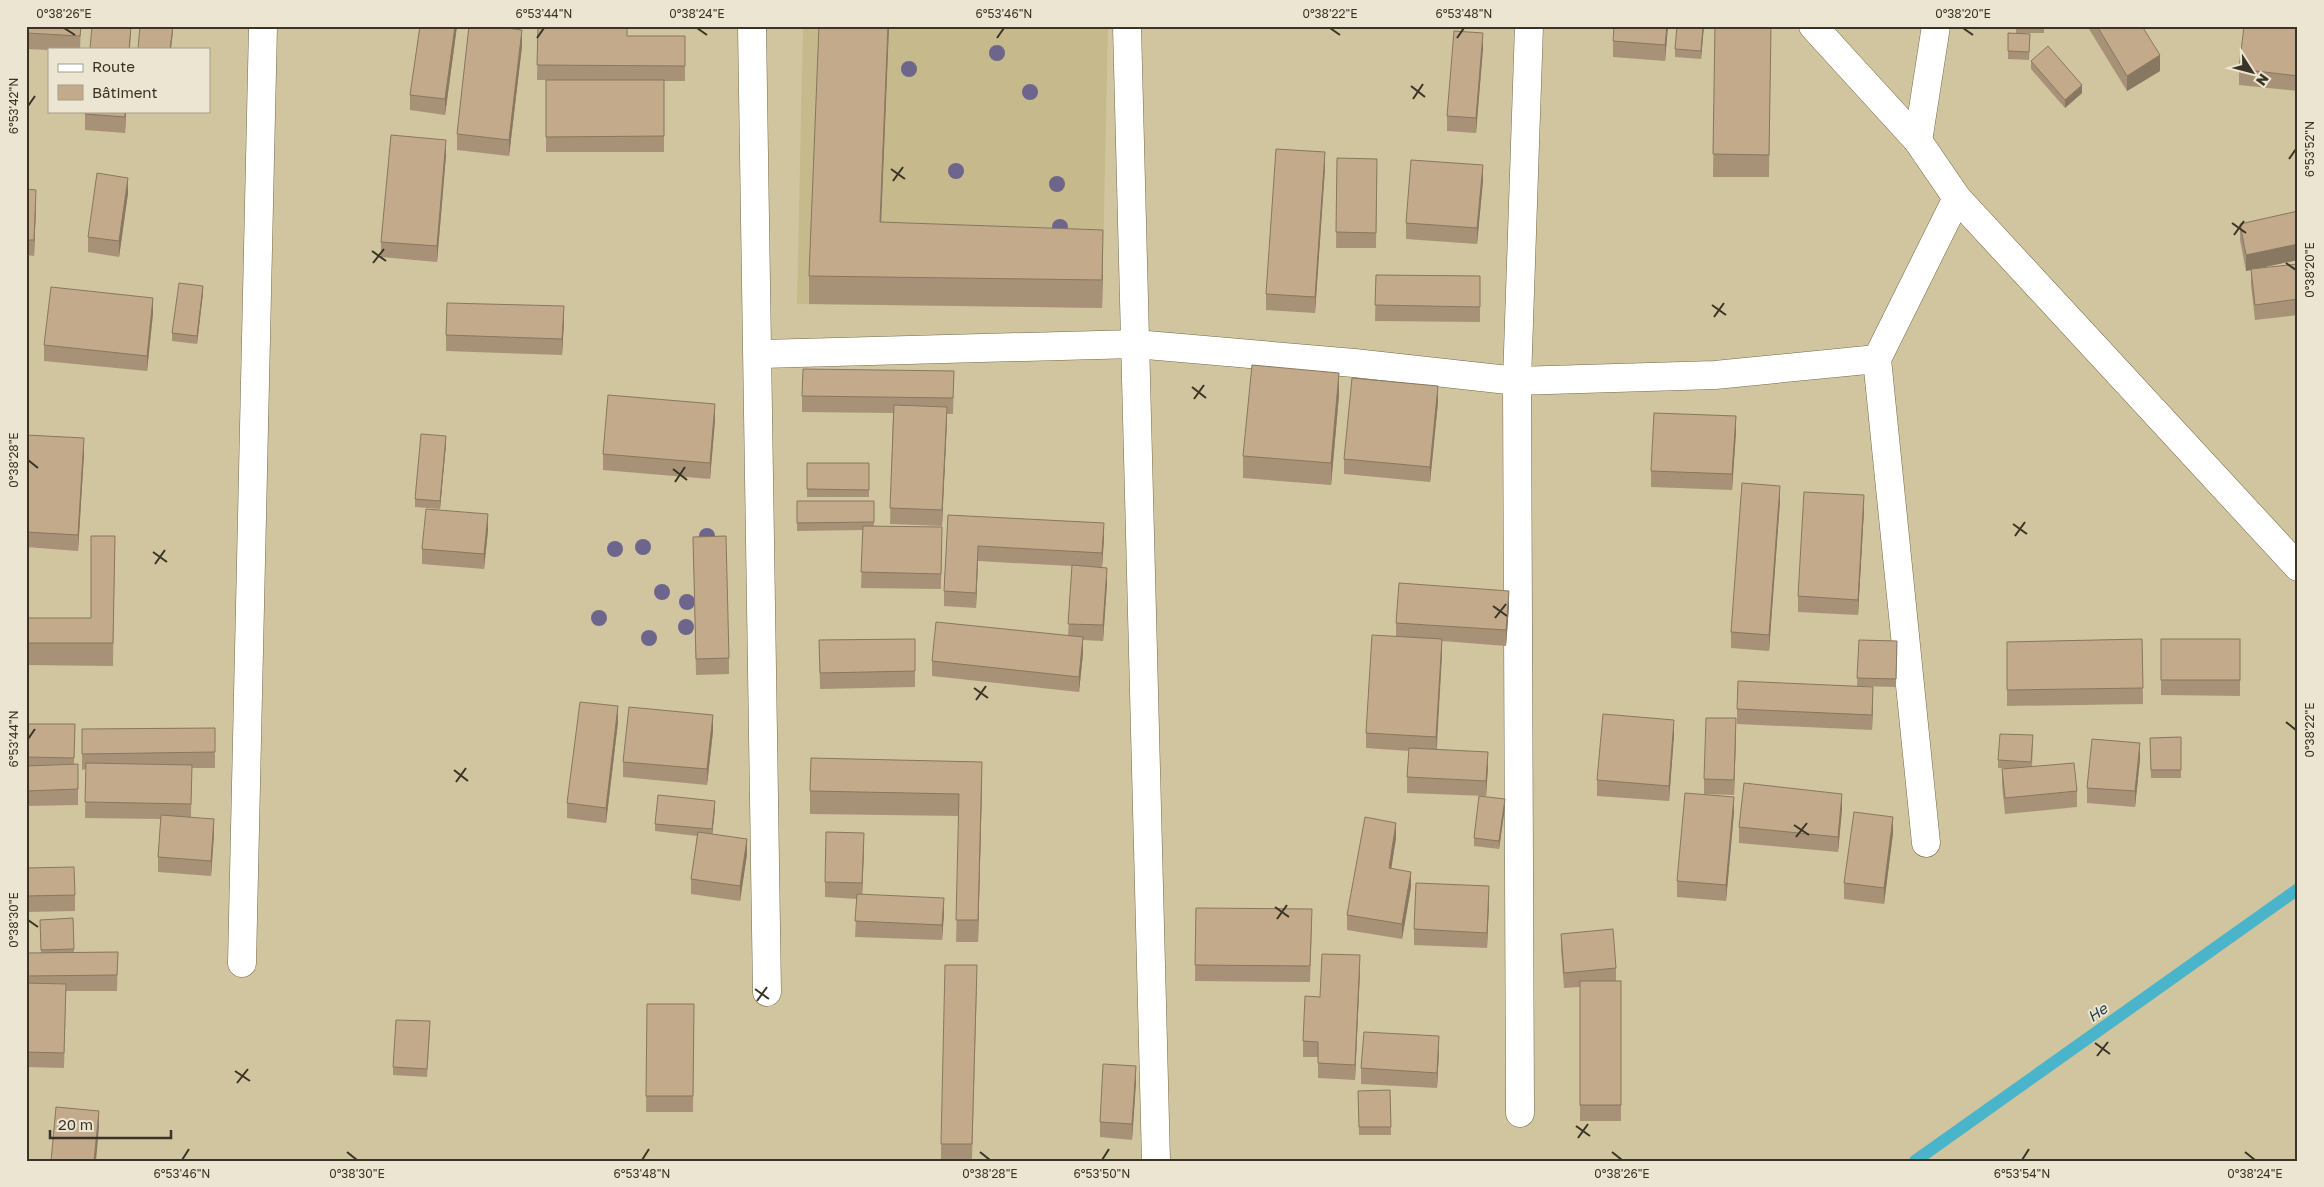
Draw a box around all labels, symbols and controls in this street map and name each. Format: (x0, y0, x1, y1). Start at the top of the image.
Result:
text: 0°38'26"E (36, 6, 92, 21)
text: 6°53'44"N (515, 6, 573, 21)
text: 0°38'24"E (669, 6, 725, 21)
text: 6°53'46"N (976, 6, 1032, 21)
text: 0°38'22"E (1302, 6, 1358, 21)
text: 6°53'48"N (1435, 6, 1493, 21)
text: 0°38'20"E (1935, 6, 1991, 21)
legend (48, 48, 210, 112)
north arrow (2226, 48, 2276, 98)
text: Route (92, 57, 135, 75)
text: N (2253, 71, 2273, 89)
text: 6°53'42"N (6, 78, 21, 134)
text: Bâtiment (92, 83, 157, 101)
text: 6°53'52"N (2302, 121, 2317, 177)
text: 0°38'20"E (2302, 242, 2317, 298)
text: 0°38'28"E (6, 432, 21, 488)
text: 0°38'22"E (2302, 702, 2317, 758)
text: 6°53'44"N (6, 710, 21, 768)
text: 0°38'30"E (6, 892, 21, 948)
water label: He (2084, 998, 2111, 1025)
scale bar (50, 1107, 171, 1139)
text: 20 m (58, 1115, 93, 1133)
text: 6°53'46"N (154, 1166, 210, 1181)
text: 0°38'30"E (329, 1166, 385, 1181)
text: 6°53'48"N (613, 1166, 671, 1181)
text: 0°38'28"E (962, 1166, 1018, 1181)
text: 6°53'50"N (1074, 1166, 1130, 1181)
text: 0°38'26"E (1594, 1166, 1650, 1181)
text: 6°53'54"N (1994, 1166, 2050, 1181)
text: 0°38'24"E (2227, 1166, 2283, 1181)

